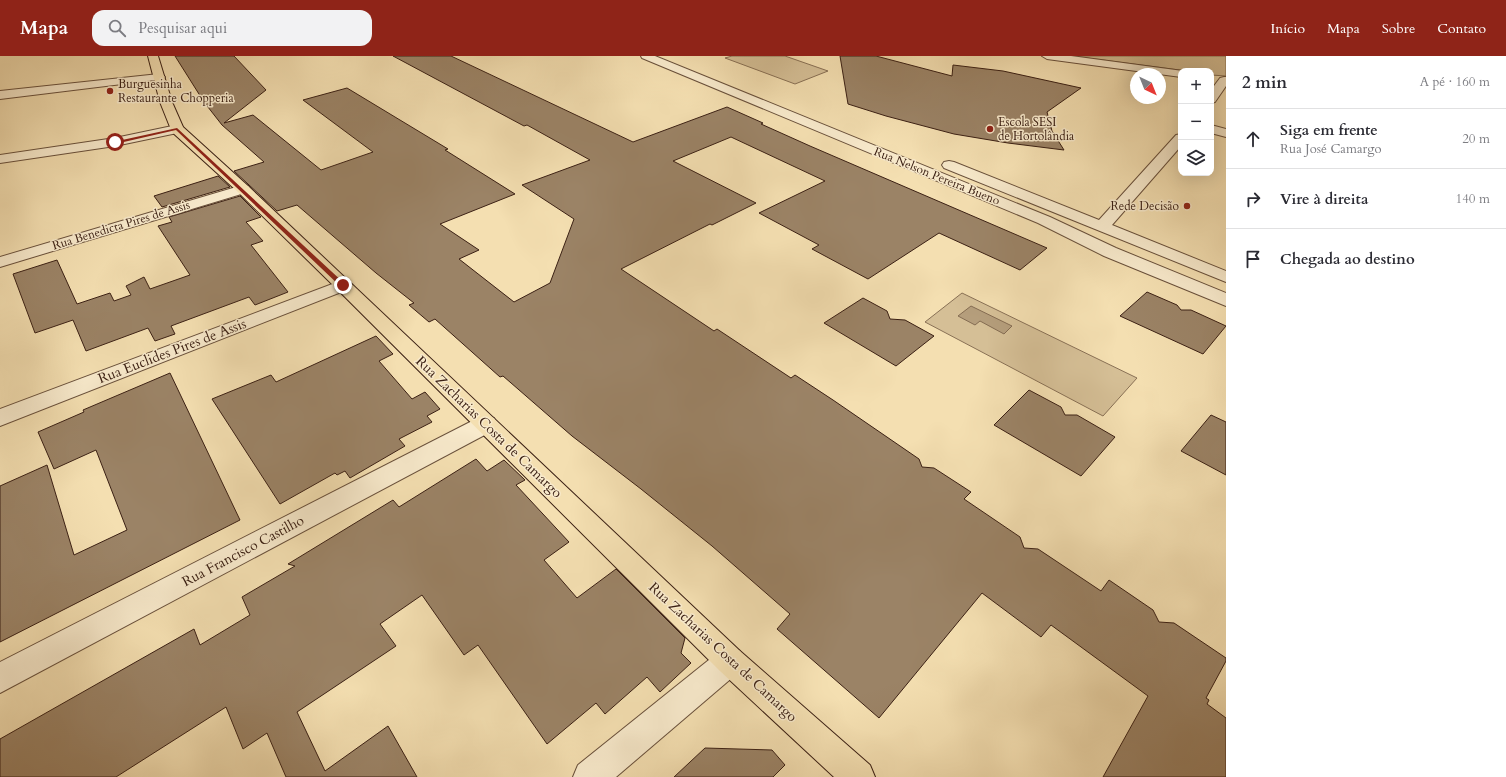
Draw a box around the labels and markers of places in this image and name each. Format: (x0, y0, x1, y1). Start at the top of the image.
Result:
place label: Burguesinha Restaurante Chopperia (118, 76, 234, 106)
marker: Burguesinha Restaurante Chopperia (105, 86, 115, 96)
place label: Escola SESI de Hortolândia (998, 114, 1075, 144)
marker: Escola SESI de Hortolândia (985, 124, 995, 134)
place label: Rede Decisão (1110, 198, 1180, 214)
marker: Rede Decisão (1182, 201, 1192, 211)

